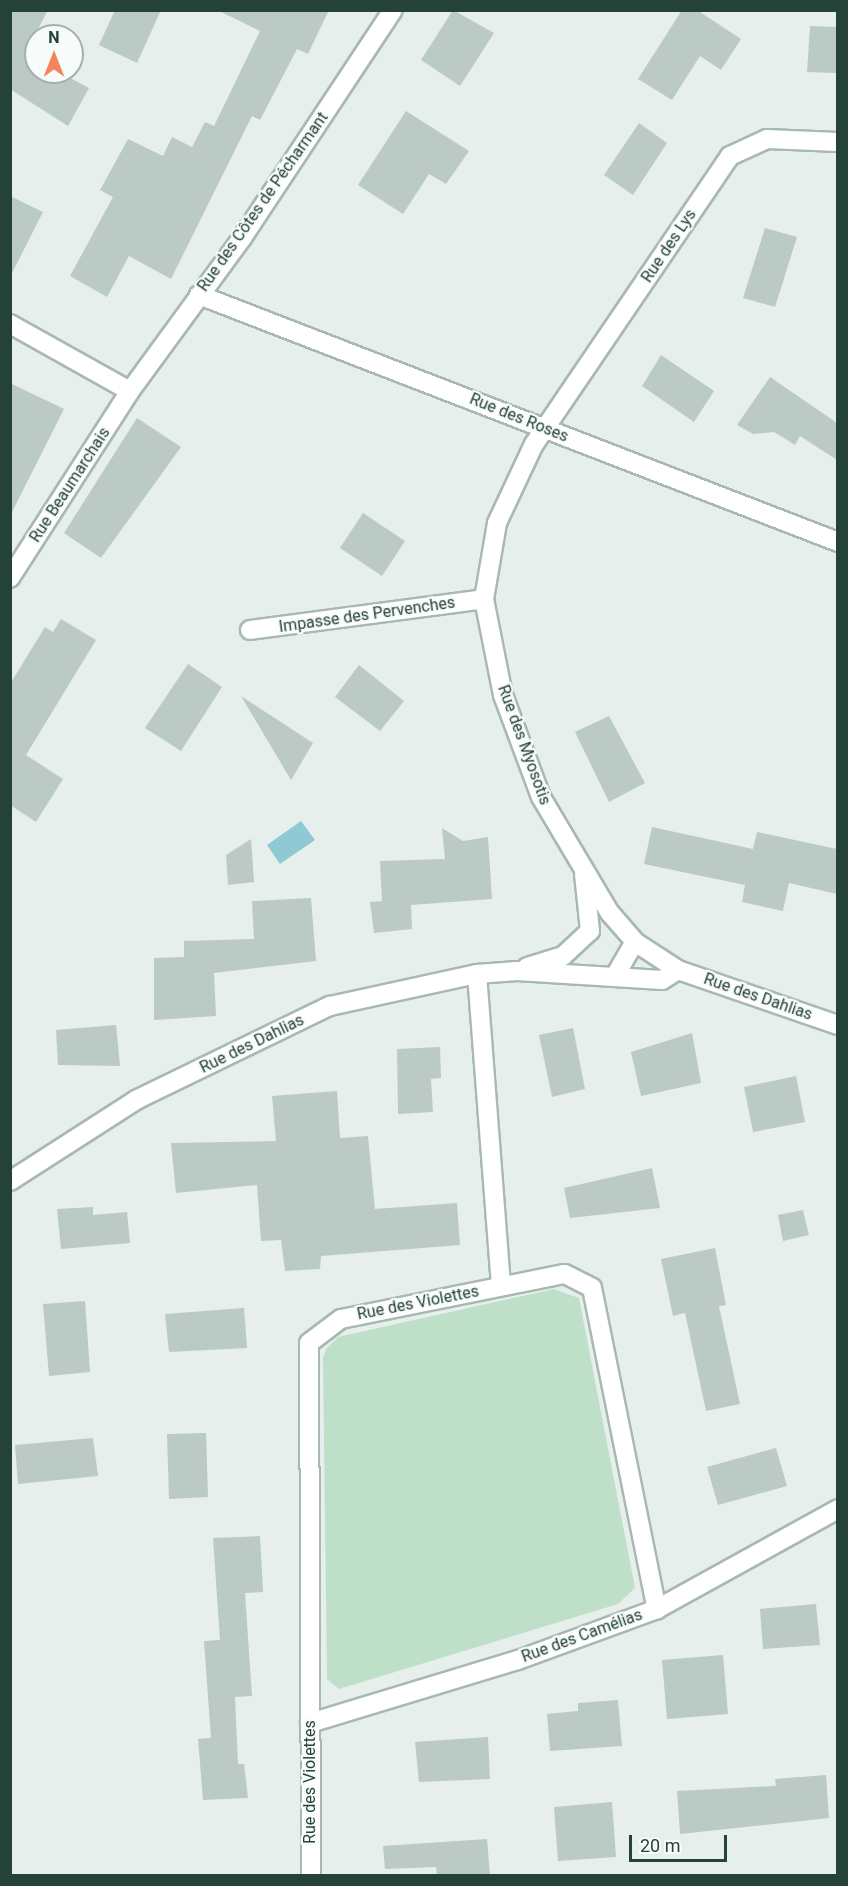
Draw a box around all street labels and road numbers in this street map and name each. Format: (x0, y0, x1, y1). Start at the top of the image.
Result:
street label: Rue des Côtes de Pécharmant (194, 109, 332, 295)
street label: Rue des Lys (637, 206, 701, 286)
street label: Rue des Roses (467, 389, 571, 447)
street label: Rue Beaumarchais (26, 424, 114, 546)
street label: Impasse des Pervenches (278, 593, 456, 637)
street label: Rue des Myosotis (493, 682, 555, 808)
street label: Rue des Dahlias (701, 969, 815, 1025)
street label: Rue des Dahlias (197, 1010, 307, 1078)
street label: Rue des Violettes (355, 1282, 481, 1324)
street label: Rue des Camélias (519, 1605, 645, 1667)
street label: Rue des Violettes (300, 1720, 320, 1844)

